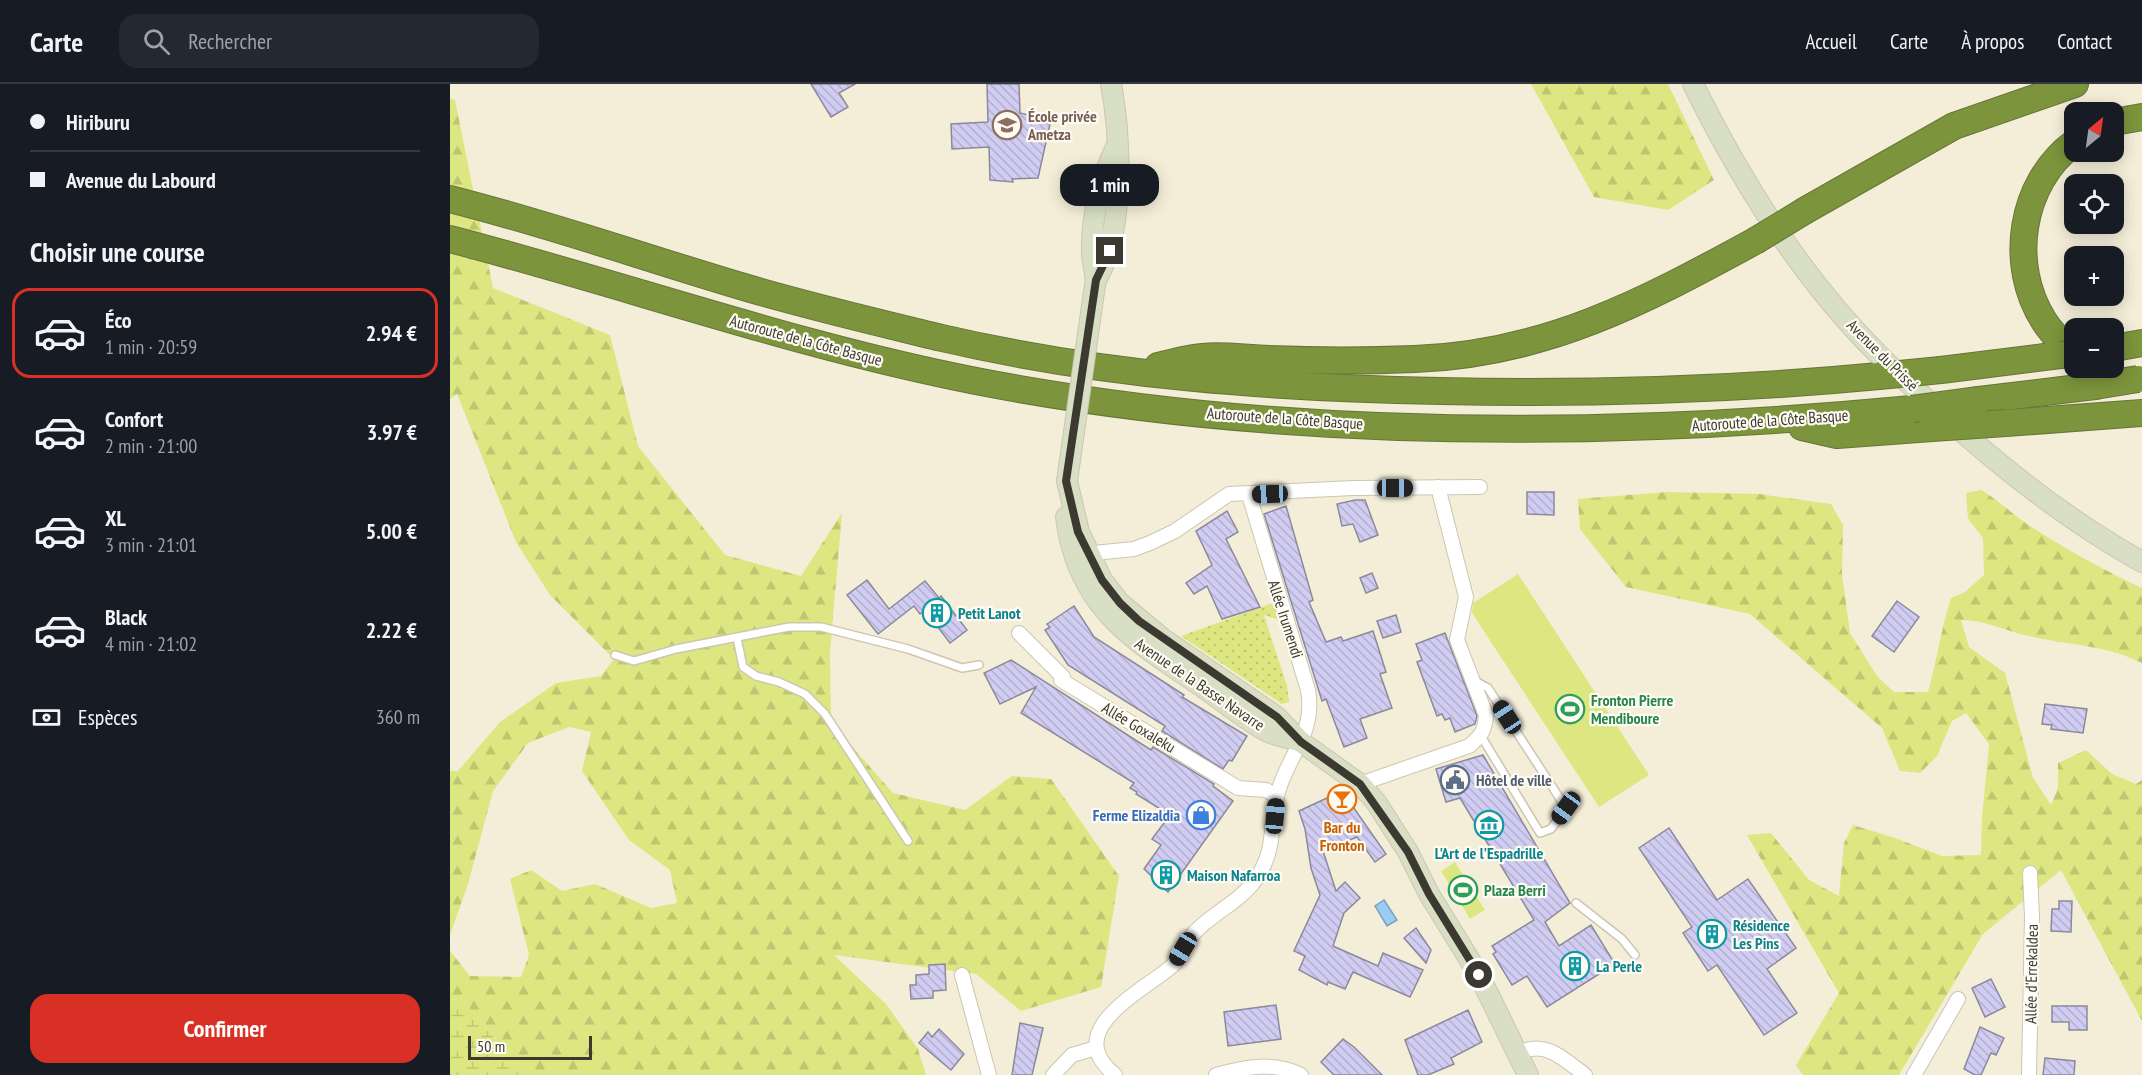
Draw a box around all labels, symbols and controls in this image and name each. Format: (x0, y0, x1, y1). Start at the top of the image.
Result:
search box (119, 14, 539, 68)
text: Carte (30, 23, 83, 60)
icon: search (140, 25, 173, 58)
text: Rechercher (188, 27, 272, 55)
text: Accueil (1805, 28, 1857, 55)
text: Carte (1890, 28, 1928, 55)
text: À propos (1961, 28, 2024, 55)
text: Contact (2057, 28, 2112, 55)
north arrow (2064, 102, 2124, 162)
map controls (2064, 102, 2124, 378)
place label: École privée Ametza (1027, 106, 1097, 144)
text: Hiriburu (66, 108, 130, 136)
school or university icon: École privée Ametza (991, 109, 1023, 141)
callout: 1 min (1060, 164, 1160, 206)
text: Avenue du Labourd (66, 166, 216, 194)
text: 1 min (1089, 172, 1130, 198)
button: locate (2064, 174, 2124, 234)
text: Choisir une course (30, 235, 205, 269)
route end (1096, 237, 1123, 264)
button: + (2064, 246, 2124, 306)
icon: car (33, 306, 87, 360)
text: Éco (105, 306, 132, 334)
street label: Autoroute de la Côte Basque (728, 310, 884, 370)
street label: Avenue du Prissé (1843, 315, 1923, 395)
button: − (2064, 318, 2124, 378)
text: 2.94 € (366, 319, 417, 347)
text: 1 min · 20:59 (105, 334, 197, 360)
street label: Autoroute de la Côte Basque (1206, 403, 1364, 433)
icon: car (33, 405, 87, 459)
text: Confort (105, 405, 163, 433)
street label: Autoroute de la Côte Basque (1691, 405, 1849, 435)
text: 3.97 € (367, 418, 417, 446)
text: 2 min · 21:00 (105, 433, 197, 459)
car (1377, 479, 1413, 497)
car (1252, 484, 1288, 504)
icon: car (33, 504, 87, 558)
text: XL (105, 504, 126, 532)
text: 5.00 € (366, 517, 417, 545)
text: 3 min · 21:01 (105, 532, 197, 558)
street label: Allée Irumendi (1264, 577, 1308, 661)
building icon: Petit Lanot (921, 597, 953, 629)
icon: car (33, 603, 87, 657)
text: Black (105, 603, 147, 631)
place label: Petit Lanot (958, 603, 1021, 623)
text: 2.22 € (366, 616, 417, 644)
text: 4 min · 21:02 (105, 631, 197, 657)
street label: Avenue de la Basse Navarre (1131, 633, 1269, 735)
place label: Fronton Pierre Mendiboure (1591, 690, 1673, 728)
sports icon: Fronton Pierre Mendiboure (1554, 693, 1586, 725)
street label: Allée Goxaleku (1099, 697, 1180, 757)
car (1490, 697, 1524, 737)
icon: cash (30, 701, 63, 734)
text: Espèces (78, 703, 137, 731)
text: 360 m (376, 704, 420, 730)
public building icon: Hôtel de ville (1439, 764, 1471, 796)
place label: Hôtel de ville (1476, 770, 1552, 790)
bar icon: Bar du Fronton (1326, 783, 1358, 815)
car (1548, 788, 1584, 828)
car (1264, 797, 1286, 835)
shop icon: Ferme Elizaldia (1185, 799, 1217, 831)
place label: Ferme Elizaldia (1093, 805, 1180, 825)
museum icon: L'Art de l'Espadrille (1473, 809, 1505, 841)
place label: Bar du Fronton (1320, 817, 1364, 855)
place label: L'Art de l'Espadrille (1435, 843, 1543, 863)
building icon: Maison Nafarroa (1150, 859, 1182, 891)
place label: Maison Nafarroa (1187, 865, 1281, 885)
sports icon: Plaza Berri (1447, 874, 1479, 906)
place label: Plaza Berri (1484, 880, 1546, 900)
place label: Résidence Les Pins (1733, 915, 1790, 953)
building icon: Résidence Les Pins (1696, 918, 1728, 950)
street label: Allée d'Errekaldea (2020, 924, 2042, 1024)
car (1166, 929, 1200, 969)
building icon: La Perle (1559, 950, 1591, 982)
place label: La Perle (1596, 956, 1642, 976)
route start (1465, 961, 1492, 988)
button: Confirmer (30, 994, 420, 1063)
scale bar (468, 1033, 592, 1060)
text: 50 m (477, 1036, 505, 1056)

